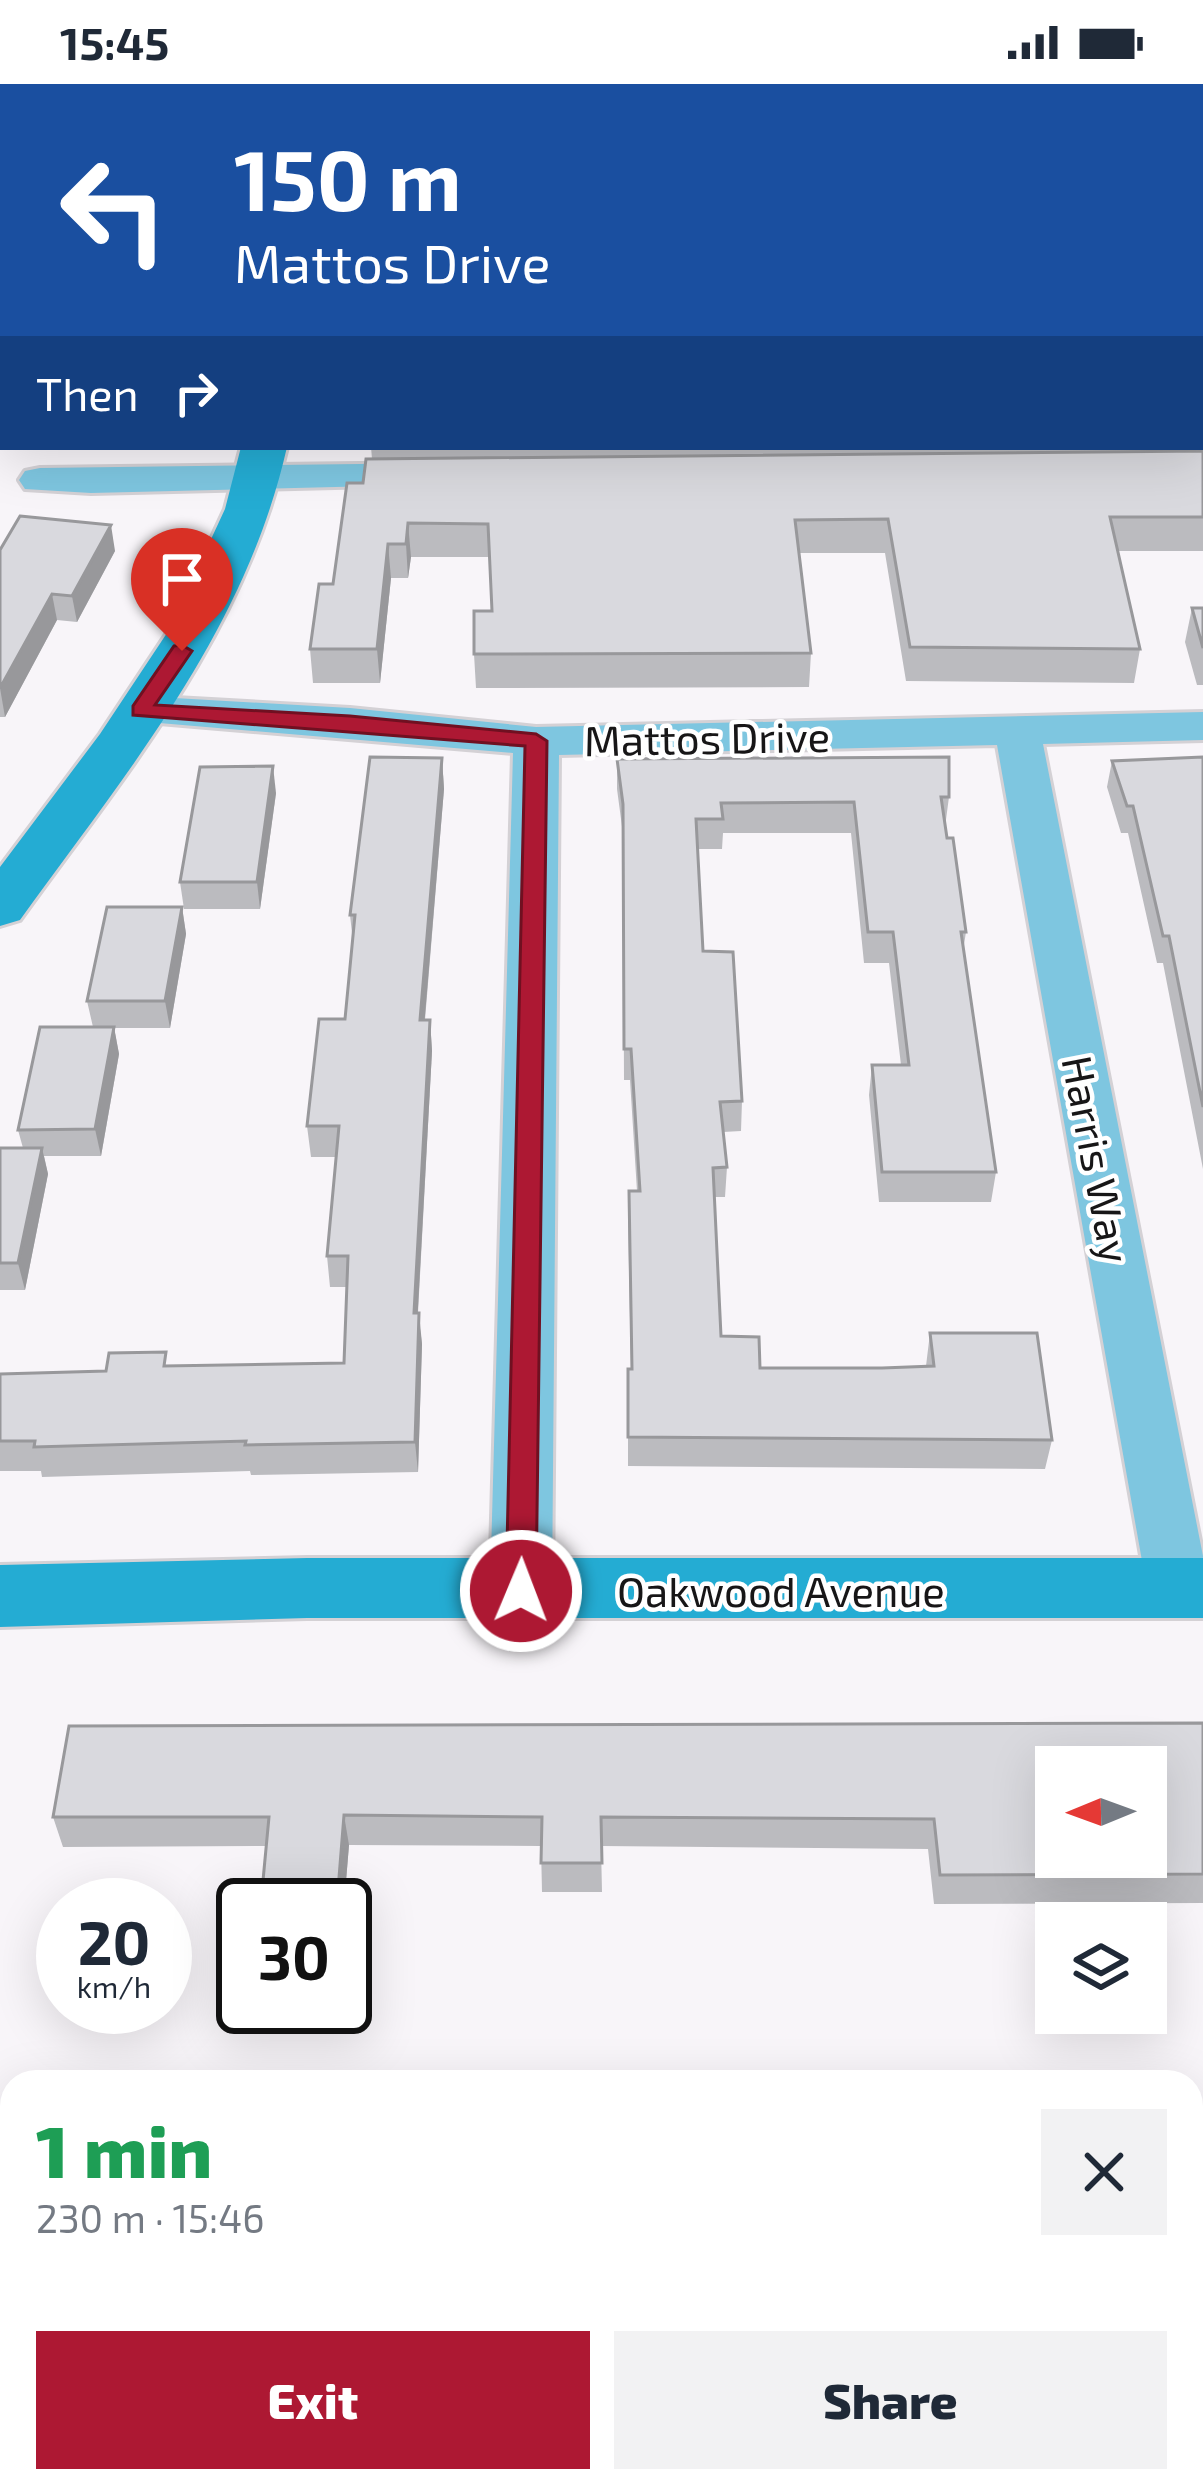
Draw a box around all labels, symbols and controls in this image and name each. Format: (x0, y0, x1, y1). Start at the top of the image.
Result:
text: 15:45 (60, 15, 169, 69)
text: 150 m (234, 127, 462, 228)
icon: left (36, 132, 192, 288)
text: Mattos Drive (234, 229, 551, 294)
icon: right (163, 360, 229, 426)
text: Then (36, 366, 139, 420)
pin (131, 528, 233, 651)
icon: arrive (149, 546, 215, 612)
street label: Mattos Drive (583, 710, 831, 764)
street label: Harris Way (1053, 1051, 1143, 1267)
position arrow (458, 1528, 584, 1654)
street label: Oakwood Avenue (617, 1565, 945, 1615)
north arrow (1035, 1746, 1167, 1878)
map controls (1035, 1746, 1167, 2034)
speed limit sign: 30 (216, 1878, 372, 2034)
button: layers (1035, 1902, 1167, 2034)
text: 20 (78, 1905, 150, 1977)
text: km/h (77, 1968, 151, 2004)
text: 1 min (36, 2106, 212, 2192)
button: close (1041, 2109, 1167, 2235)
text: 230 m · 15:46 (36, 2194, 265, 2241)
button: Exit (36, 2331, 590, 2469)
button: Share (614, 2331, 1167, 2469)

